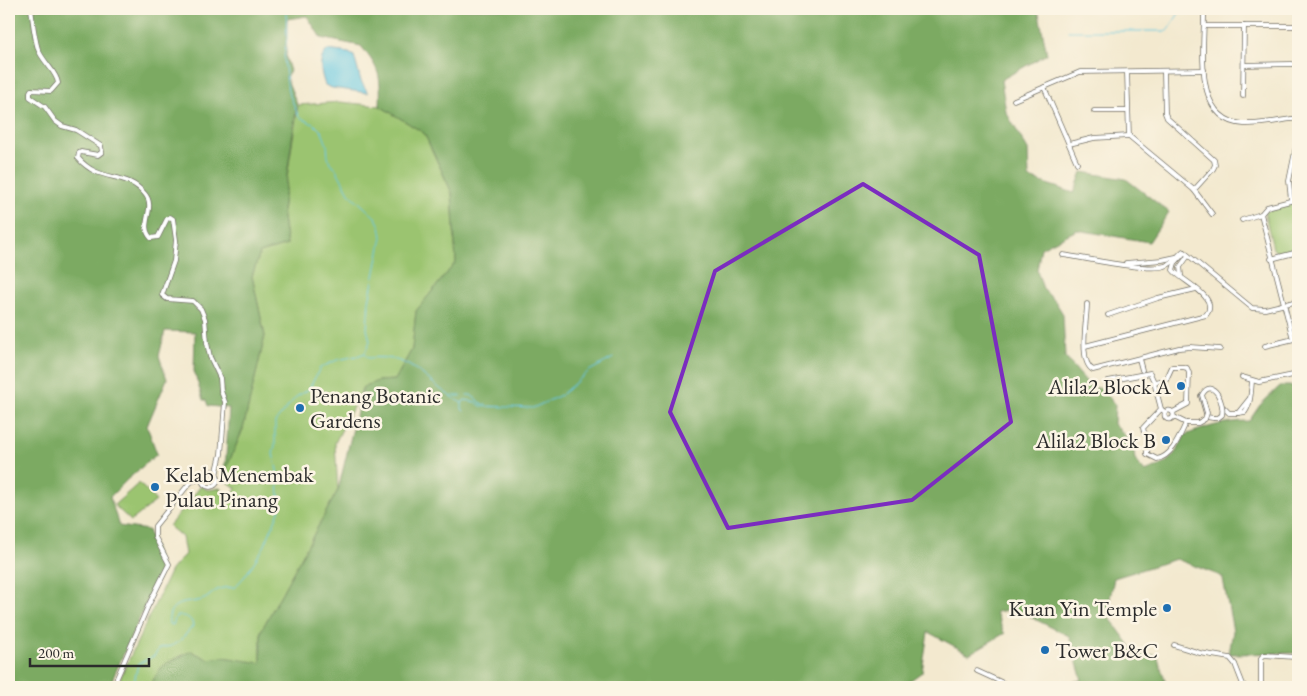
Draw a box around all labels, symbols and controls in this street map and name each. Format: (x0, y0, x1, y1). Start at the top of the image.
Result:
place label: Alila2 Block A (1047, 372, 1172, 401)
marker: Alila2 Block A (1175, 380, 1187, 392)
place label: Penang Botanic Gardens (310, 381, 441, 435)
marker: Penang Botanic Gardens (294, 402, 306, 414)
place label: Alila2 Block B (1034, 426, 1156, 455)
marker: Alila2 Block B (1160, 434, 1172, 446)
place label: Kelab Menembak Pulau Pinang (165, 460, 314, 514)
marker: Kelab Menembak Pulau Pinang (149, 481, 161, 493)
place label: Kuan Yin Temple (1008, 594, 1157, 623)
marker: Kuan Yin Temple (1161, 602, 1173, 614)
scale bar (30, 636, 149, 668)
place label: Tower B&C (1055, 636, 1158, 665)
text: 200 m (38, 643, 75, 662)
marker: Tower B&C (1039, 644, 1051, 656)

